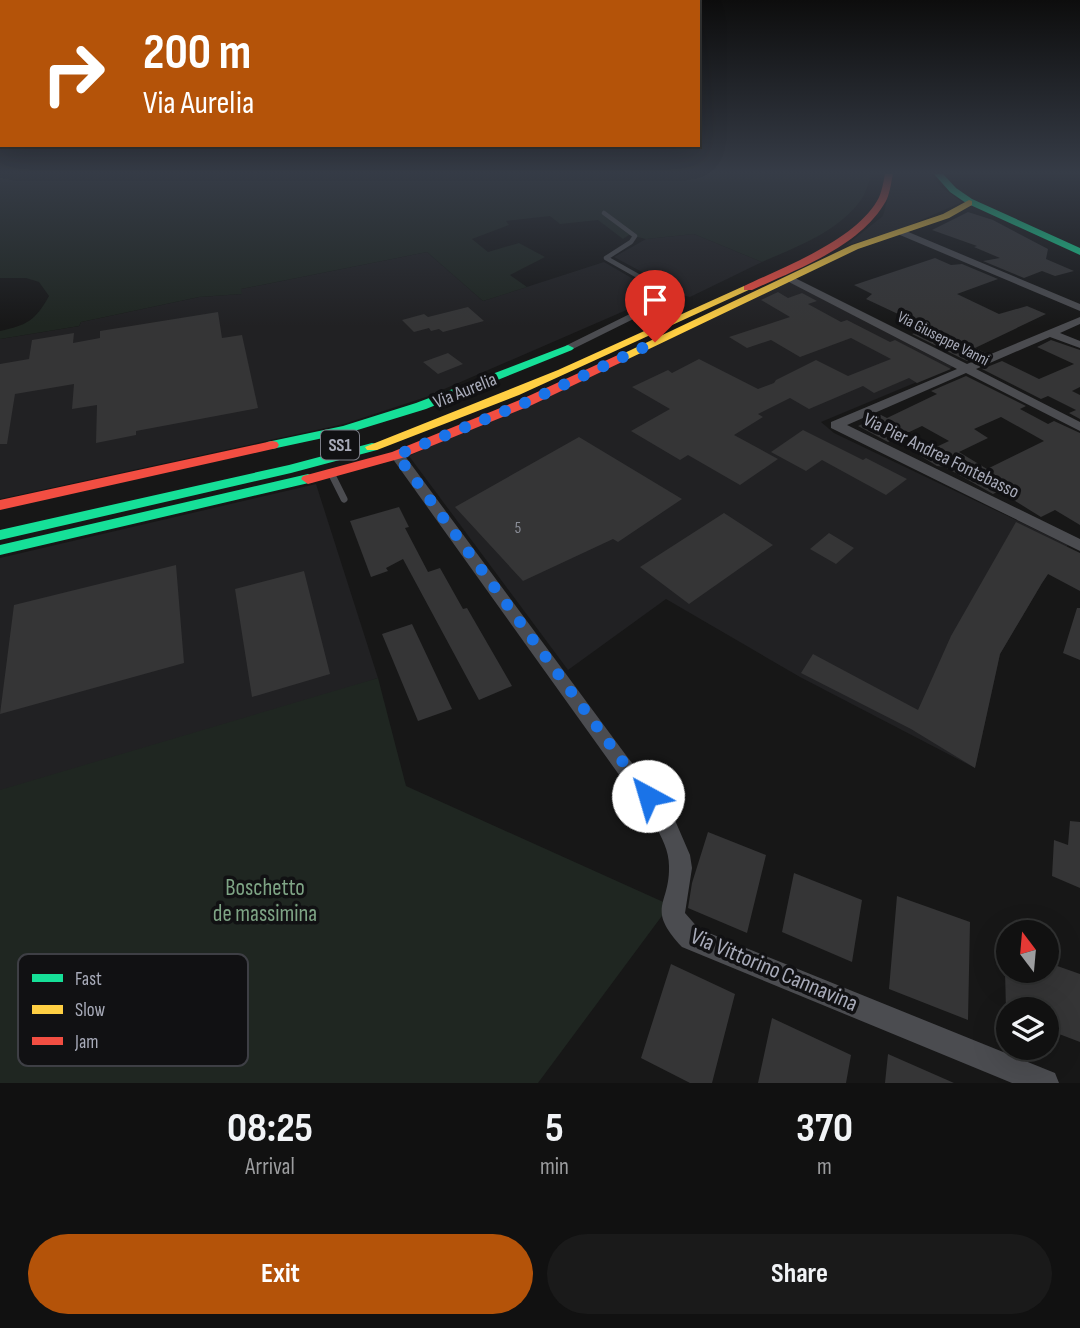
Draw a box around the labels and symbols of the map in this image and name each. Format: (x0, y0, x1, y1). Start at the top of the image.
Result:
pin (625, 270, 685, 342)
street label: Via Giuseppe Vanni (894, 308, 992, 370)
street label: Via Aurelia (430, 368, 500, 414)
street label: Via Pier Andrea Fontebasso (859, 408, 1023, 504)
road number: SS1 (321, 430, 359, 460)
house number: 5 (515, 519, 521, 538)
position arrow (611, 759, 685, 833)
park label: Boschetto de massimina (213, 874, 317, 928)
north arrow (996, 920, 1059, 984)
street label: Via Vittorino Cannavina (686, 922, 862, 1018)
legend (18, 954, 248, 1066)
text: Fast (75, 968, 102, 991)
text: Slow (75, 999, 105, 1022)
text: Jam (74, 1031, 98, 1054)

